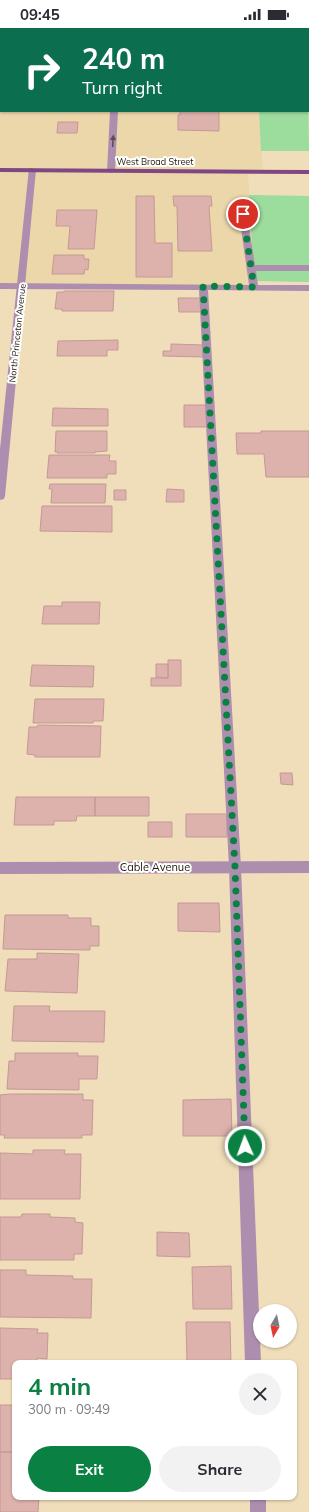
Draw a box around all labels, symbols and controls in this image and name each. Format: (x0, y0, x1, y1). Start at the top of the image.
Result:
text: 09:45 (20, 5, 60, 24)
text: 240 m (82, 41, 165, 76)
icon: right (16, 44, 68, 96)
text: Turn right (82, 76, 162, 99)
one-way arrow (109, 135, 116, 147)
street label: West Broad Street (117, 156, 193, 167)
pin (226, 197, 260, 231)
icon: arrive (232, 203, 254, 225)
street label: North Princeton Avenue (6, 283, 28, 383)
street label: Cable Avenue (120, 860, 190, 874)
position arrow (224, 1125, 266, 1167)
north arrow (253, 1304, 297, 1348)
map controls (253, 1304, 297, 1348)
text: 4 min (28, 1371, 91, 1401)
button: close (239, 1373, 281, 1415)
text: 300 m · 09:49 (28, 1401, 110, 1417)
button: Exit (28, 1446, 151, 1492)
button: Share (159, 1446, 281, 1492)

